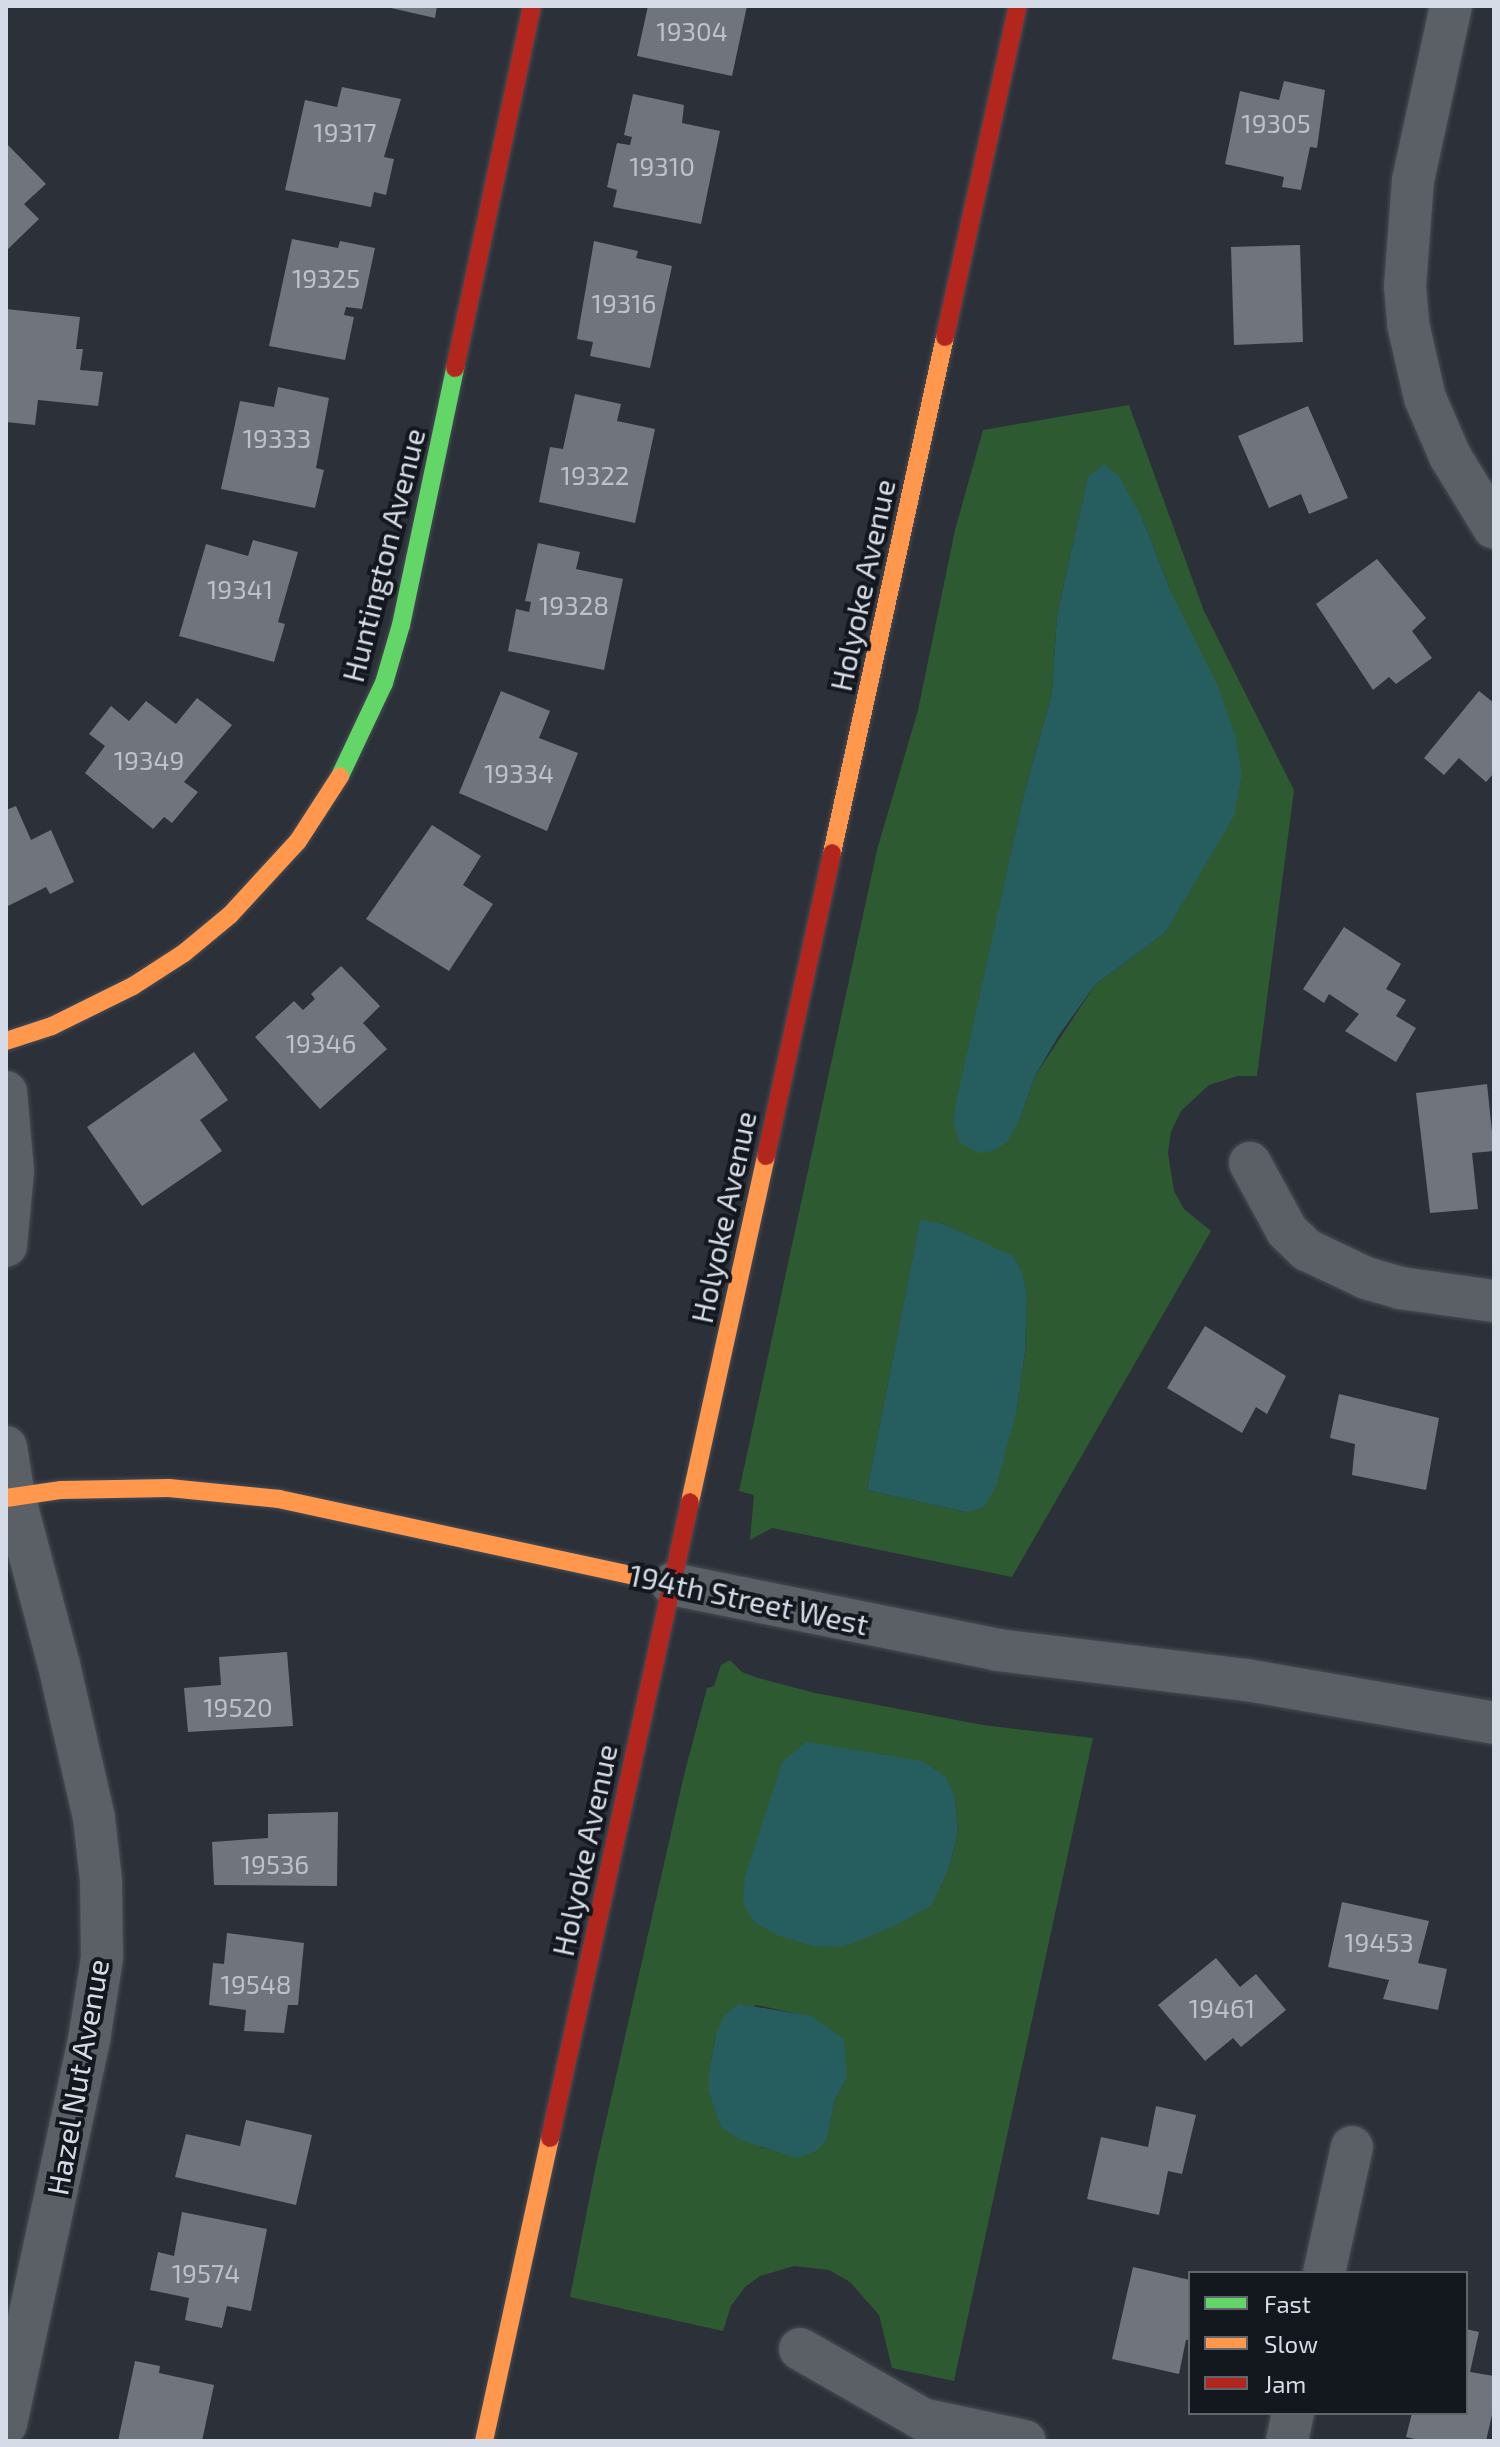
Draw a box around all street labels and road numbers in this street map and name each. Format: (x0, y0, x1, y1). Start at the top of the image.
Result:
street label: Huntington Avenue (334, 424, 432, 686)
street label: Holyoke Avenue (822, 476, 902, 694)
street label: Holyoke Avenue (683, 1108, 763, 1326)
street label: 194th Street West (626, 1556, 872, 1642)
street label: Holyoke Avenue (544, 1741, 624, 1959)
street label: Hazel Nut Avenue (38, 1956, 116, 2198)

